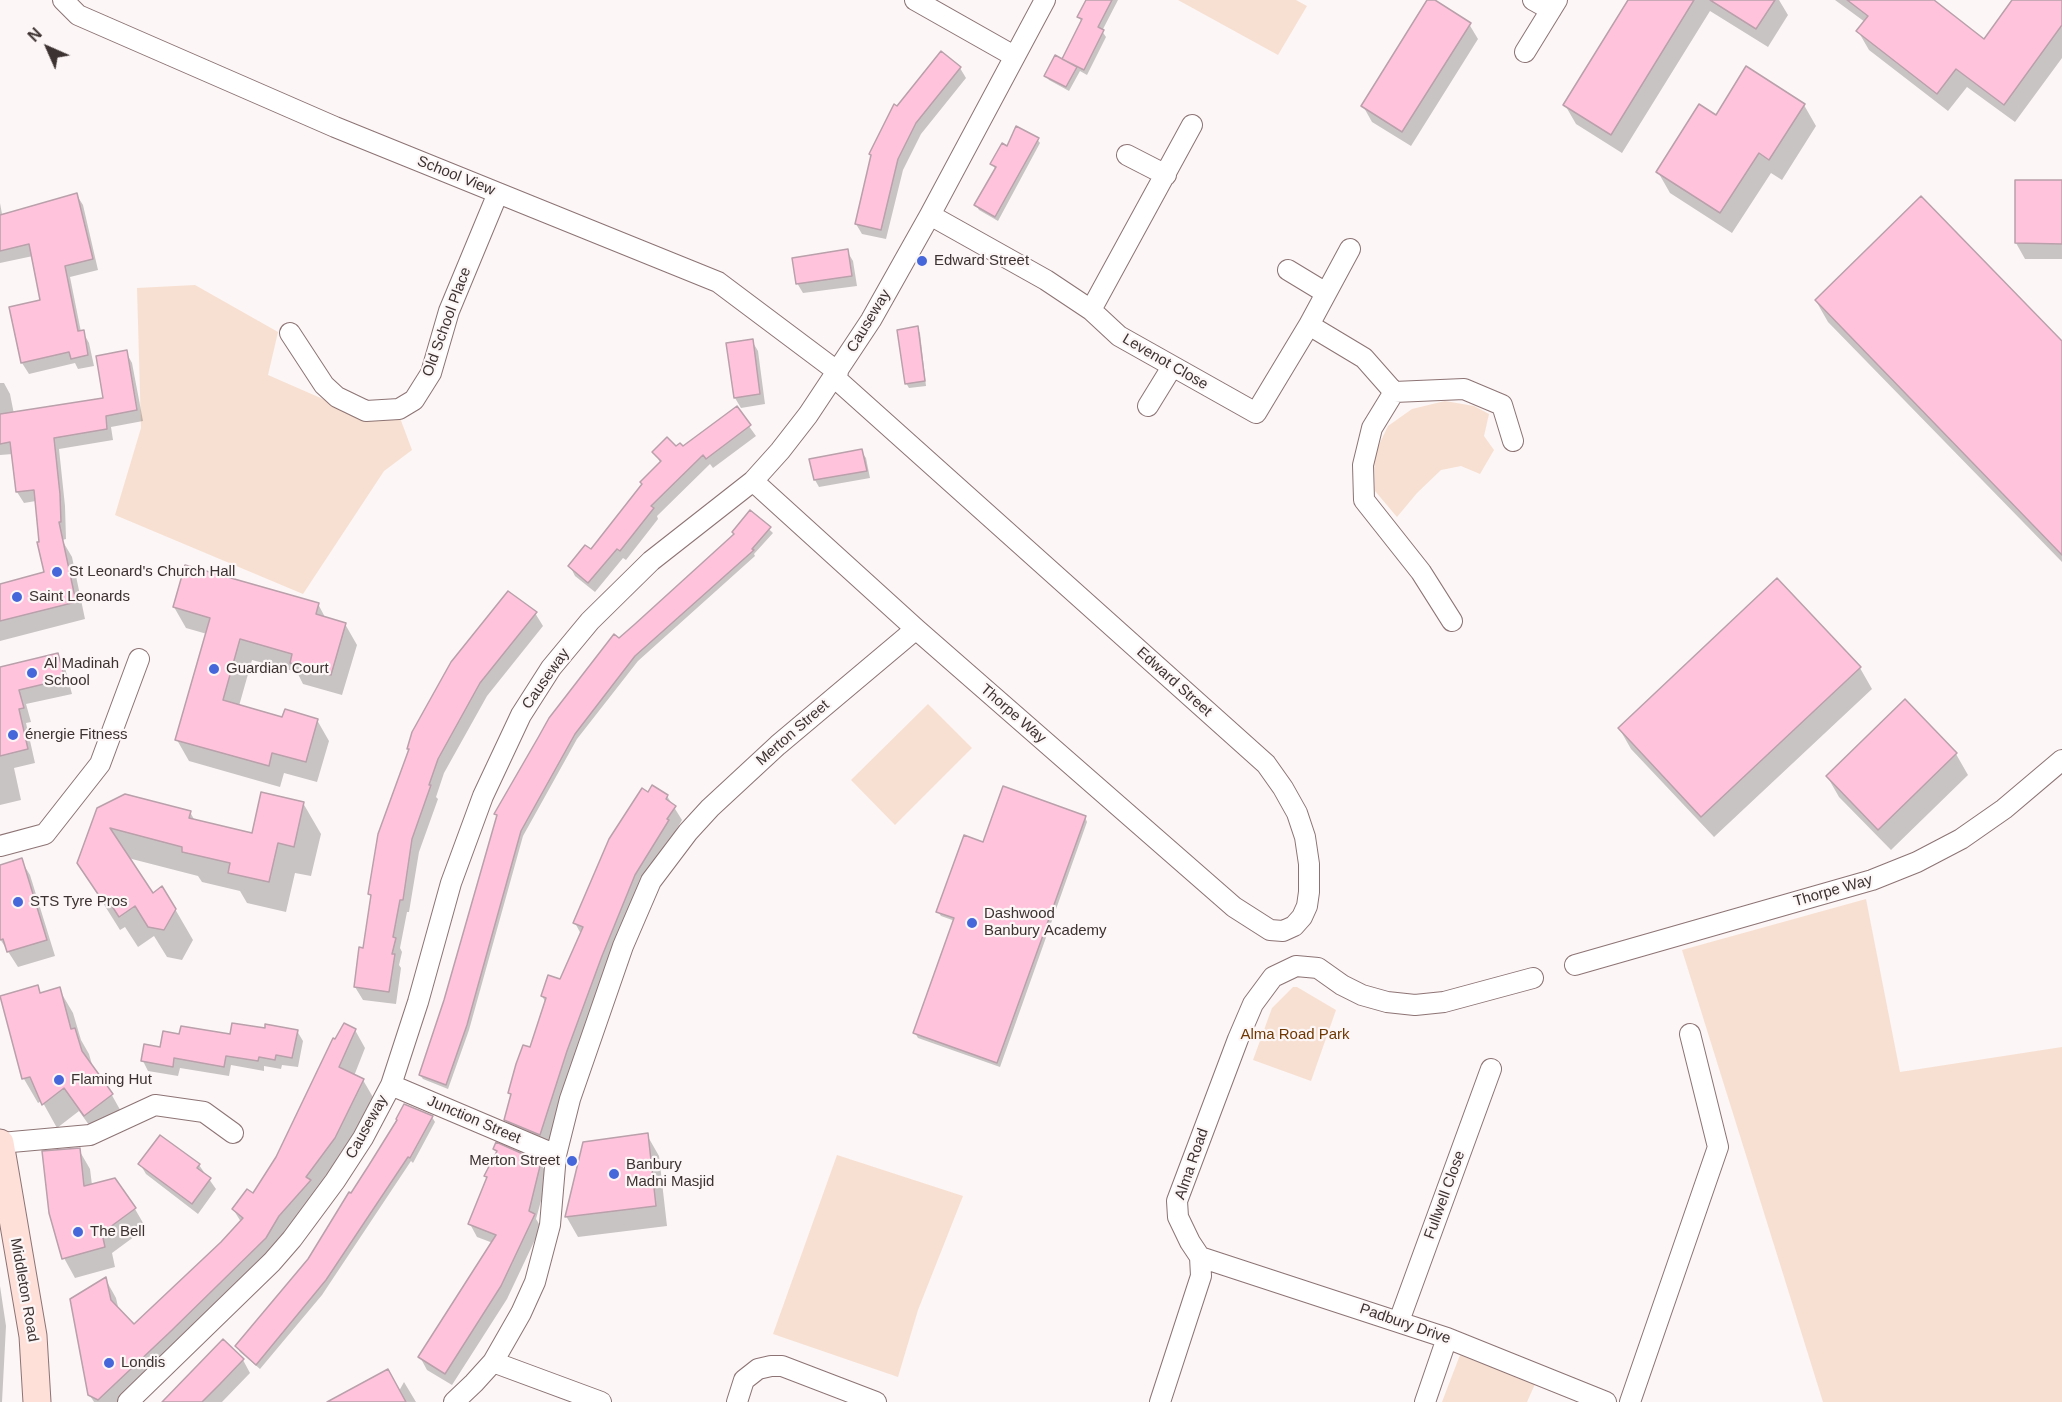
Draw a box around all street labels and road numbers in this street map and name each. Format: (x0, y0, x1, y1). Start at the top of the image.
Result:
street label: School View (414, 152, 498, 200)
street label: Old School Place (419, 265, 475, 379)
street label: Causeway (843, 286, 895, 356)
street label: Levenot Close (1119, 330, 1211, 394)
street label: Edward Street (1133, 644, 1215, 720)
street label: Causeway (519, 645, 573, 713)
street label: Thorpe Way (976, 681, 1050, 747)
street label: Merton Street (753, 696, 833, 770)
street label: Thorpe Way (1792, 871, 1874, 911)
street label: Causeway (342, 1092, 392, 1162)
street label: Junction Street (424, 1092, 524, 1148)
street label: Alma Road (1171, 1126, 1213, 1202)
street label: Fullwell Close (1421, 1148, 1469, 1242)
street label: Middleton Road (6, 1237, 42, 1343)
street label: Padbury Drive (1357, 1300, 1453, 1348)

